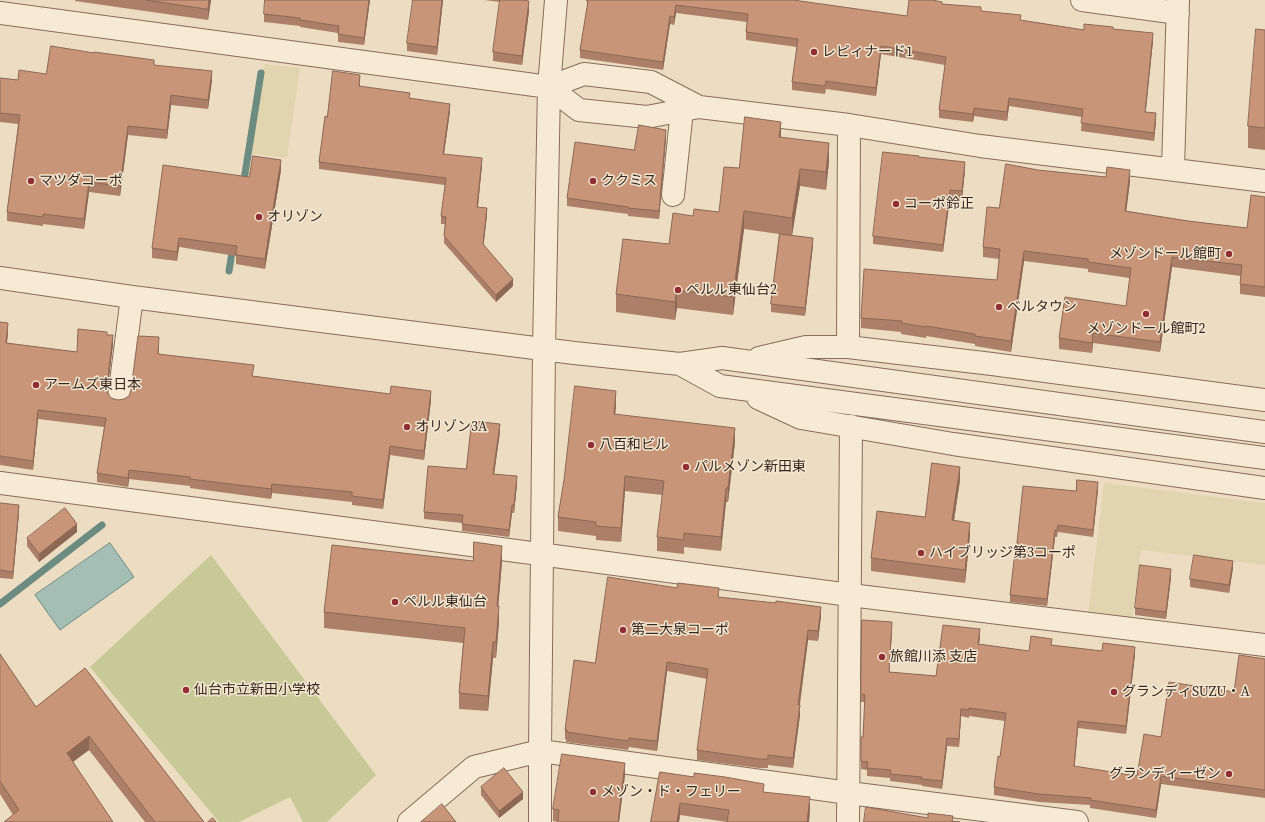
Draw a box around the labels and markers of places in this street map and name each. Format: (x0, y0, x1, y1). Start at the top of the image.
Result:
place label: レピィナード1 (822, 44, 913, 60)
marker: レピィナード1 (809, 47, 819, 57)
place label: マツダコーポ (39, 173, 123, 189)
place label: ククミス (601, 173, 657, 189)
marker: マツダコーポ (26, 176, 36, 186)
marker: ククミス (588, 176, 598, 186)
place label: コーポ鈴正 (904, 196, 974, 212)
marker: コーポ鈴正 (891, 199, 901, 209)
place label: オリゾン (267, 209, 323, 225)
marker: オリゾン (254, 212, 264, 222)
place label: メゾンドール館町 (1109, 246, 1221, 262)
marker: メゾンドール館町 (1224, 249, 1234, 259)
place label: ペルル東仙台2 (686, 282, 777, 298)
marker: ペルル東仙台2 (673, 285, 683, 295)
place label: ベルタウン (1007, 299, 1077, 315)
marker: ベルタウン (994, 302, 1004, 312)
marker: メゾンドール館町2 (1141, 309, 1151, 319)
place label: メゾンドール館町2 (1087, 321, 1205, 337)
place label: アームズ東日本 (44, 377, 141, 393)
marker: アームズ東日本 (31, 380, 41, 390)
place label: オリゾン3A (415, 419, 487, 435)
marker: オリゾン3A (402, 422, 412, 432)
place label: 八百和ビル (599, 437, 669, 453)
marker: 八百和ビル (586, 440, 596, 450)
place label: パルメゾン新田東 (694, 459, 806, 475)
marker: パルメゾン新田東 (681, 462, 691, 472)
place label: ハイブリッジ第3コーポ (929, 545, 1076, 561)
marker: ハイブリッジ第3コーポ (916, 548, 926, 558)
place label: ペルル東仙台 (403, 594, 487, 610)
marker: ペルル東仙台 (390, 597, 400, 607)
place label: 第二大泉コーポ (631, 622, 729, 638)
marker: 第二大泉コーポ (618, 625, 628, 635)
place label: 旅館川添 支店 (890, 649, 977, 665)
marker: 旅館川添 支店 (877, 652, 887, 662)
place label: 仙台市立新田小学校 (194, 682, 320, 698)
place label: グランディSUZU・A (1122, 684, 1250, 700)
marker: 仙台市立新田小学校 (181, 685, 191, 695)
marker: グランディSUZU・A (1109, 687, 1119, 697)
place label: グランディーゼン (1109, 766, 1221, 782)
marker: グランディーゼン (1224, 769, 1234, 779)
place label: メゾン・ド・フェリー (601, 784, 741, 800)
marker: メゾン・ド・フェリー (588, 787, 598, 797)

